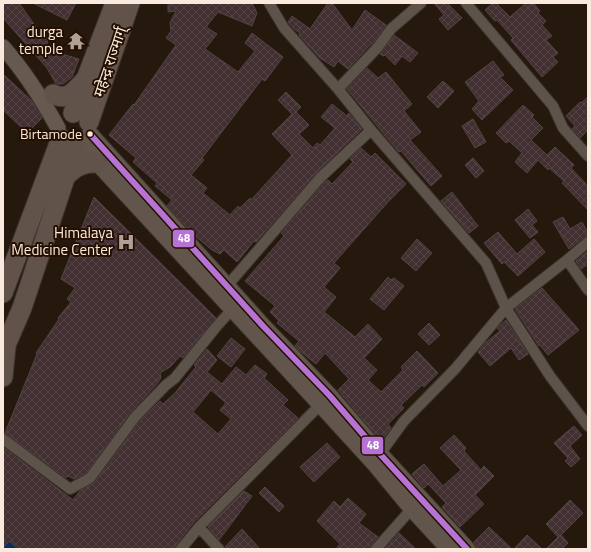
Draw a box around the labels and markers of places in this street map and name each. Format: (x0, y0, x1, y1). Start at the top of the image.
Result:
place label: durga temple (19, 20, 63, 60)
temple icon: durga temple (66, 31, 86, 51)
place label: Birtamode (20, 123, 82, 144)
marker: Birtamode (85, 129, 95, 139)
place label: Himalaya Medicine Center (11, 221, 113, 261)
hospital icon: Himalaya Medicine Center (116, 232, 136, 252)

